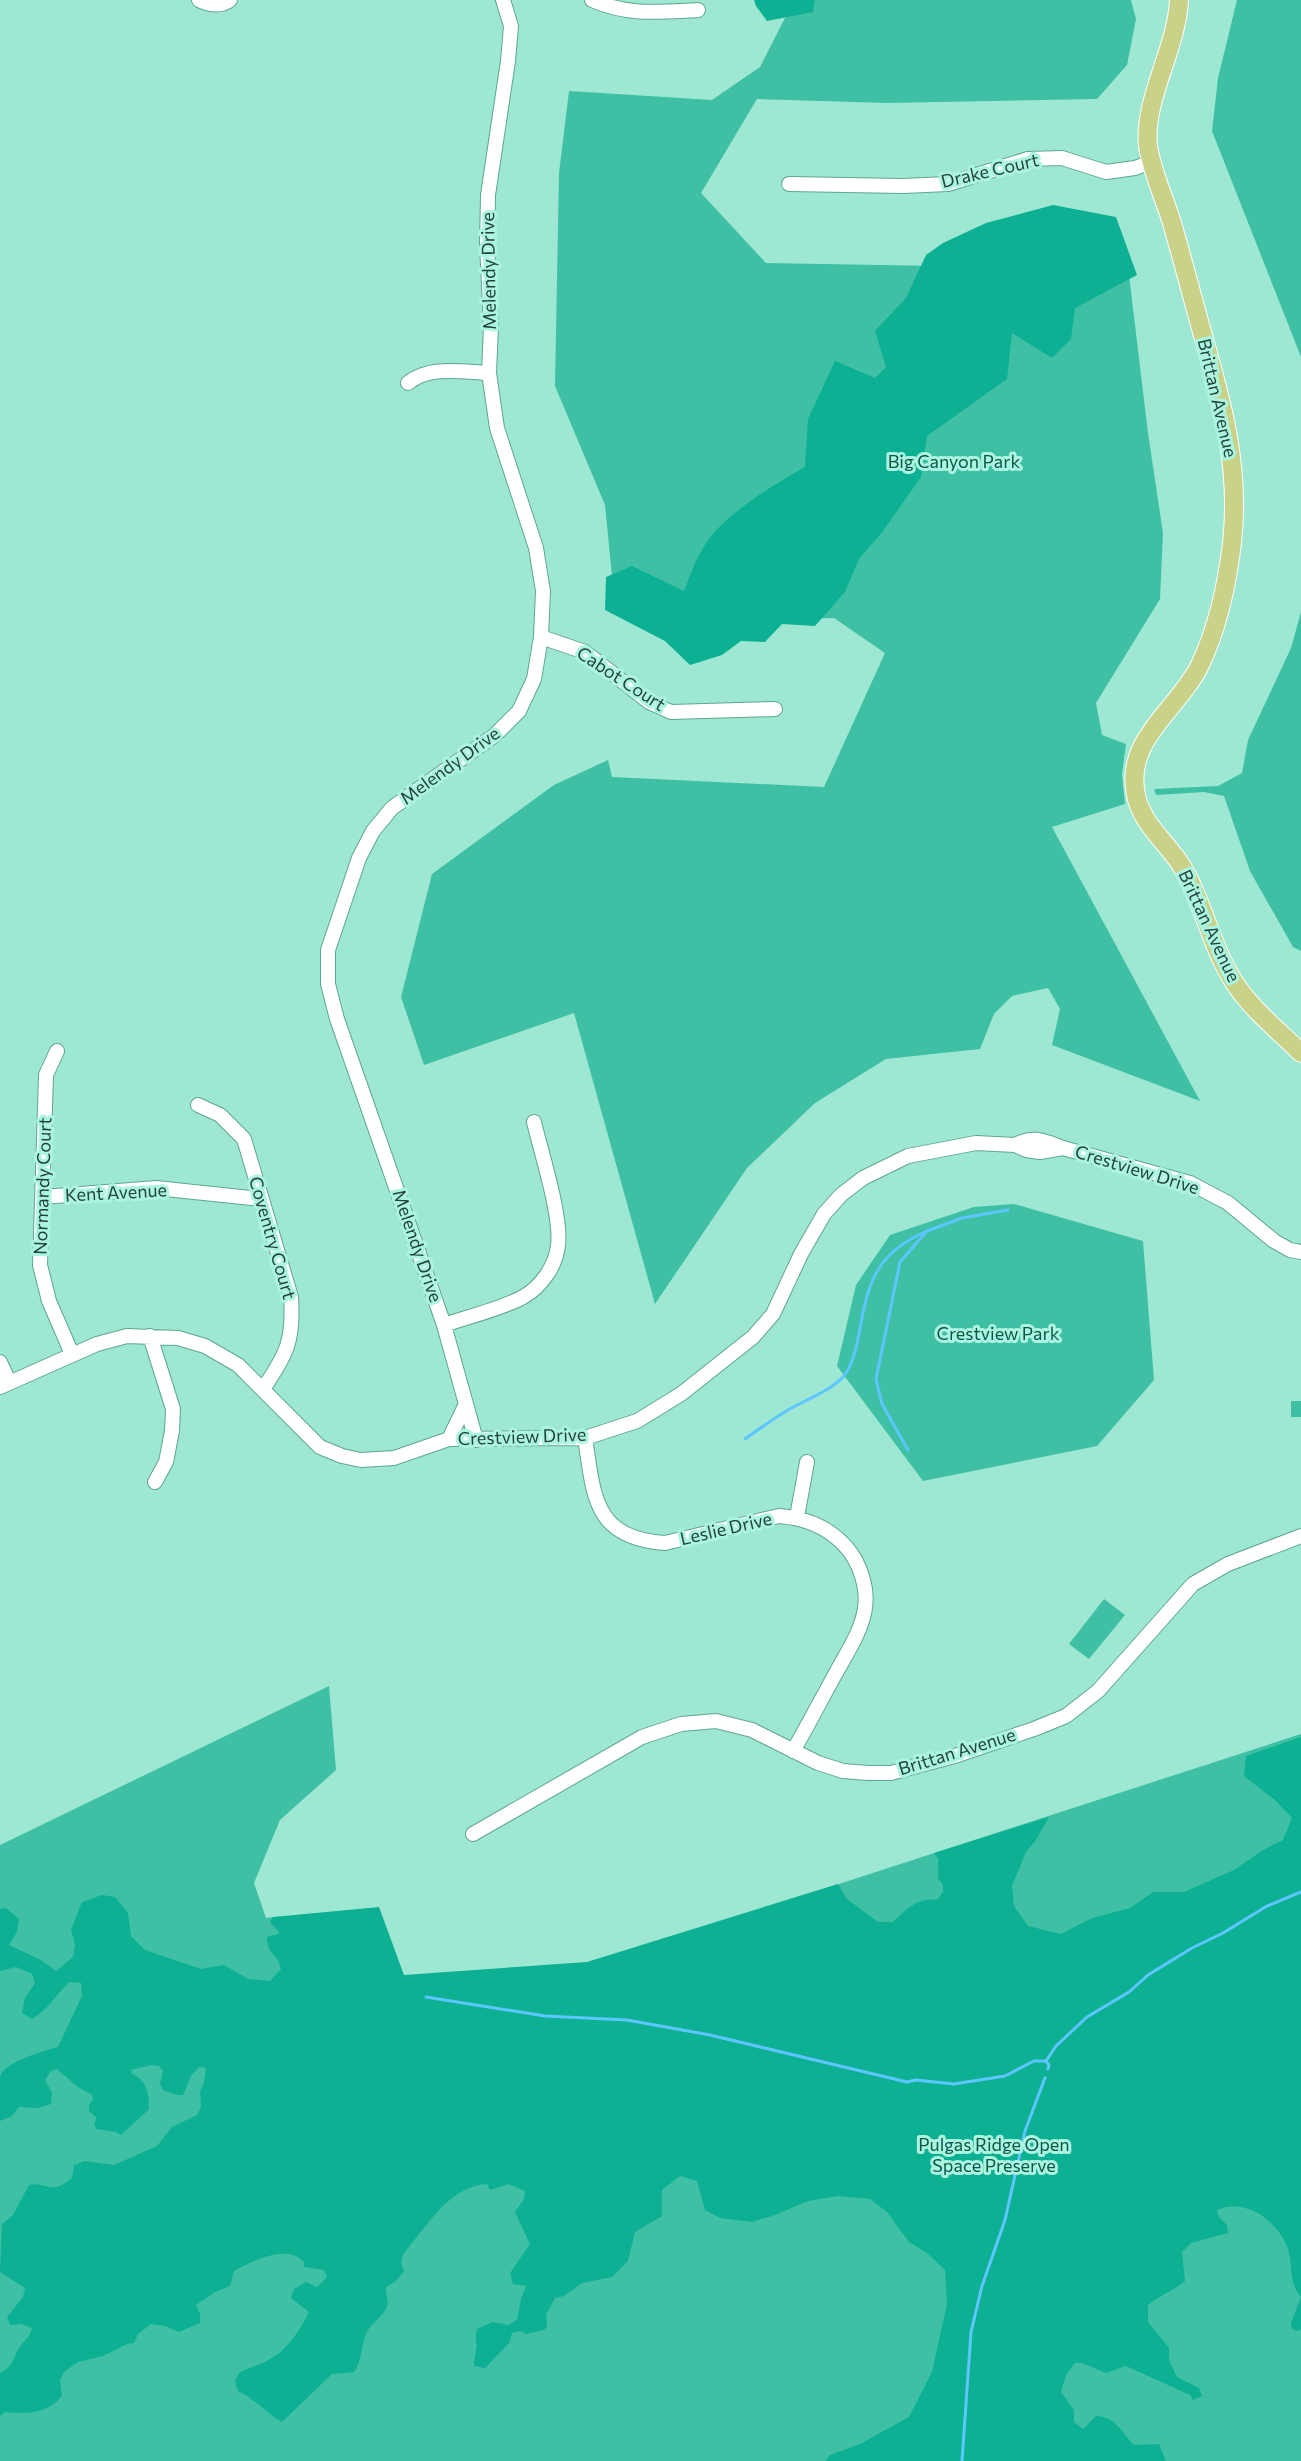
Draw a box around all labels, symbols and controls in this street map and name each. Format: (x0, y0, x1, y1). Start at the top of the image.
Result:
street label: Drake Court (939, 148, 1041, 192)
street label: Melendy Drive (476, 212, 500, 330)
street label: Brittan Avenue (1194, 336, 1242, 459)
park label: Big Canyon Park (888, 450, 1020, 472)
street label: Cabot Court (573, 641, 670, 715)
street label: Melendy Drive (395, 722, 503, 809)
street label: Brittan Avenue (1174, 866, 1246, 985)
street label: Normandy Court (29, 1117, 55, 1255)
street label: Crestview Drive (1073, 1140, 1202, 1198)
street label: Coventry Court (245, 1174, 301, 1302)
street label: Kent Avenue (64, 1178, 168, 1206)
street label: Melendy Drive (388, 1186, 448, 1305)
park label: Crestview Park (937, 1322, 1060, 1344)
street label: Crestview Drive (457, 1423, 587, 1449)
street label: Leslie Drive (678, 1507, 774, 1549)
street label: Brittan Avenue (895, 1723, 1018, 1779)
park label: Pulgas Ridge Open Space Preserve (918, 2133, 1070, 2176)

